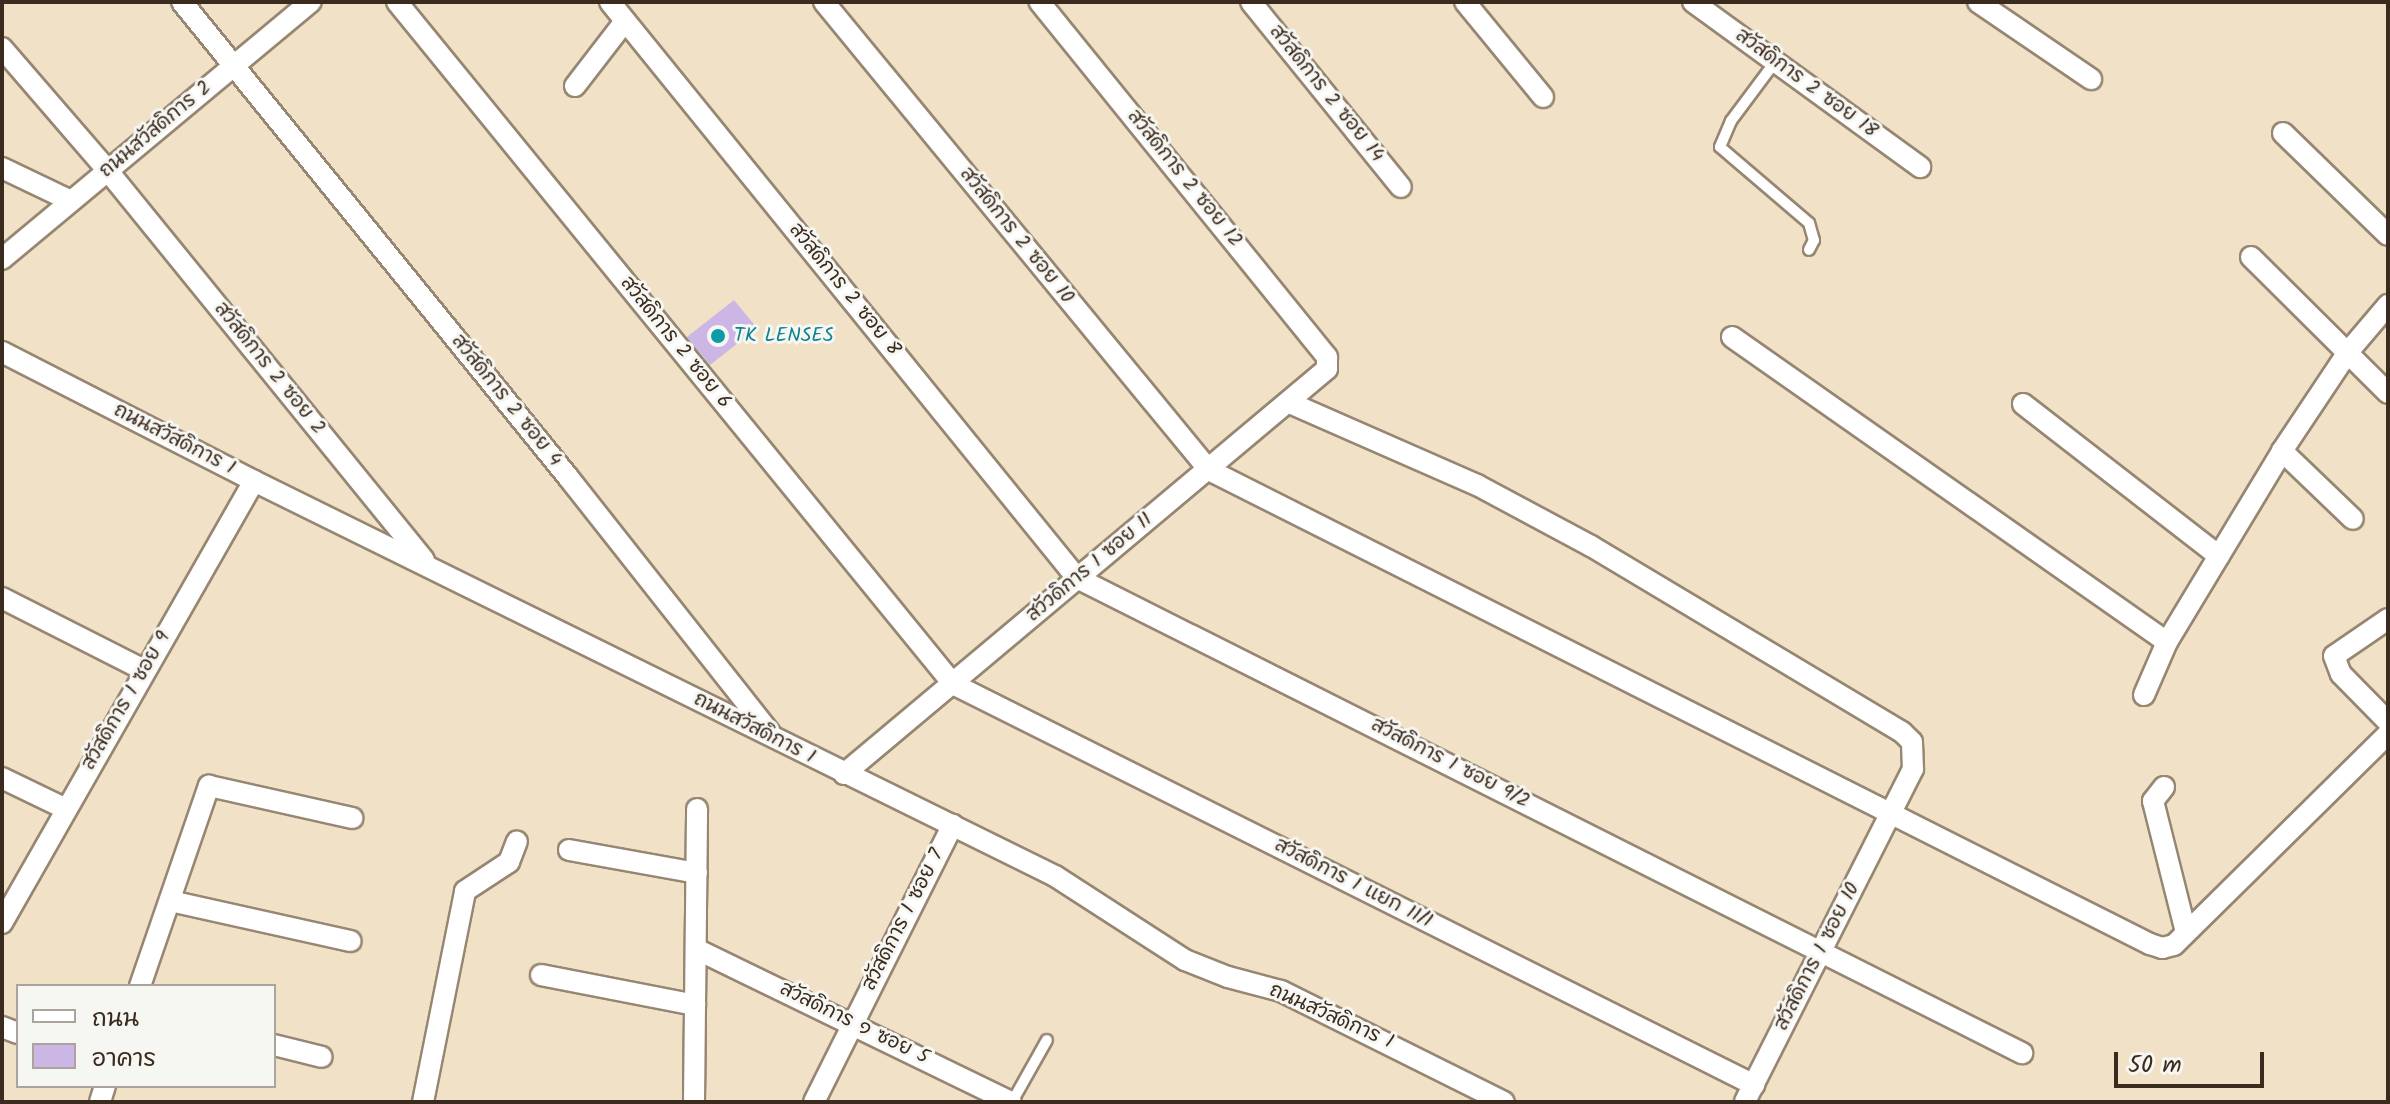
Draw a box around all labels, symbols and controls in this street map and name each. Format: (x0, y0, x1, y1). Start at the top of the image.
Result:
street label: สวัสดิการ 2 ซอย 14 (1263, 21, 1389, 167)
street label: สวัสดิการ 2 ซอย 18 (1730, 24, 1882, 144)
street label: ถนนสวัสดิการ 2 (95, 76, 217, 184)
street label: สวัสดิการ 2 ซอย 12 (1121, 105, 1247, 253)
street label: สวัสดิการ 2 ซอย 10 (954, 163, 1078, 309)
street label: สวัสดิการ 2 ซอย 8 (783, 219, 905, 361)
street label: สวัสดิการ 2 ซอย 6 (614, 272, 736, 414)
street label: สวัสดิการ 2 ซอย 2 (208, 298, 330, 440)
place label: TK LENSES (734, 324, 834, 348)
marker: TK LENSES (709, 327, 727, 345)
street label: สวัสดิการ 2 ซอย 4 (445, 330, 567, 472)
street label: ถนนสวัสดิการ 1 (109, 399, 239, 481)
street label: สวัวดิการ 1 ซอย 11 (1022, 508, 1158, 628)
street label: สวัสดิการ 1 ซอย 9 (78, 627, 176, 775)
street label: ถนนสวัสดิการ 1 (689, 688, 819, 770)
street label: สวัสดิการ 1 ซอย 9/2 (1367, 714, 1533, 814)
street label: สวัสดิการ 1 แยก 11/1 (1270, 834, 1436, 934)
street label: สวัสดิการ 1 ซอย 7 (858, 845, 950, 995)
street label: สวัสดิการ 1 ซอย 10 (1770, 879, 1866, 1035)
street label: สวัสดิการ ๑ ซอย 5 (776, 978, 932, 1070)
street label: ถนนสวัสดิการ 1 (1265, 979, 1397, 1055)
legend (16, 984, 276, 1088)
text: ถนน (92, 1000, 139, 1039)
scale bar (2118, 1036, 2268, 1086)
text: อาคาร (92, 1040, 156, 1079)
text: 50 m (2128, 1046, 2182, 1085)

